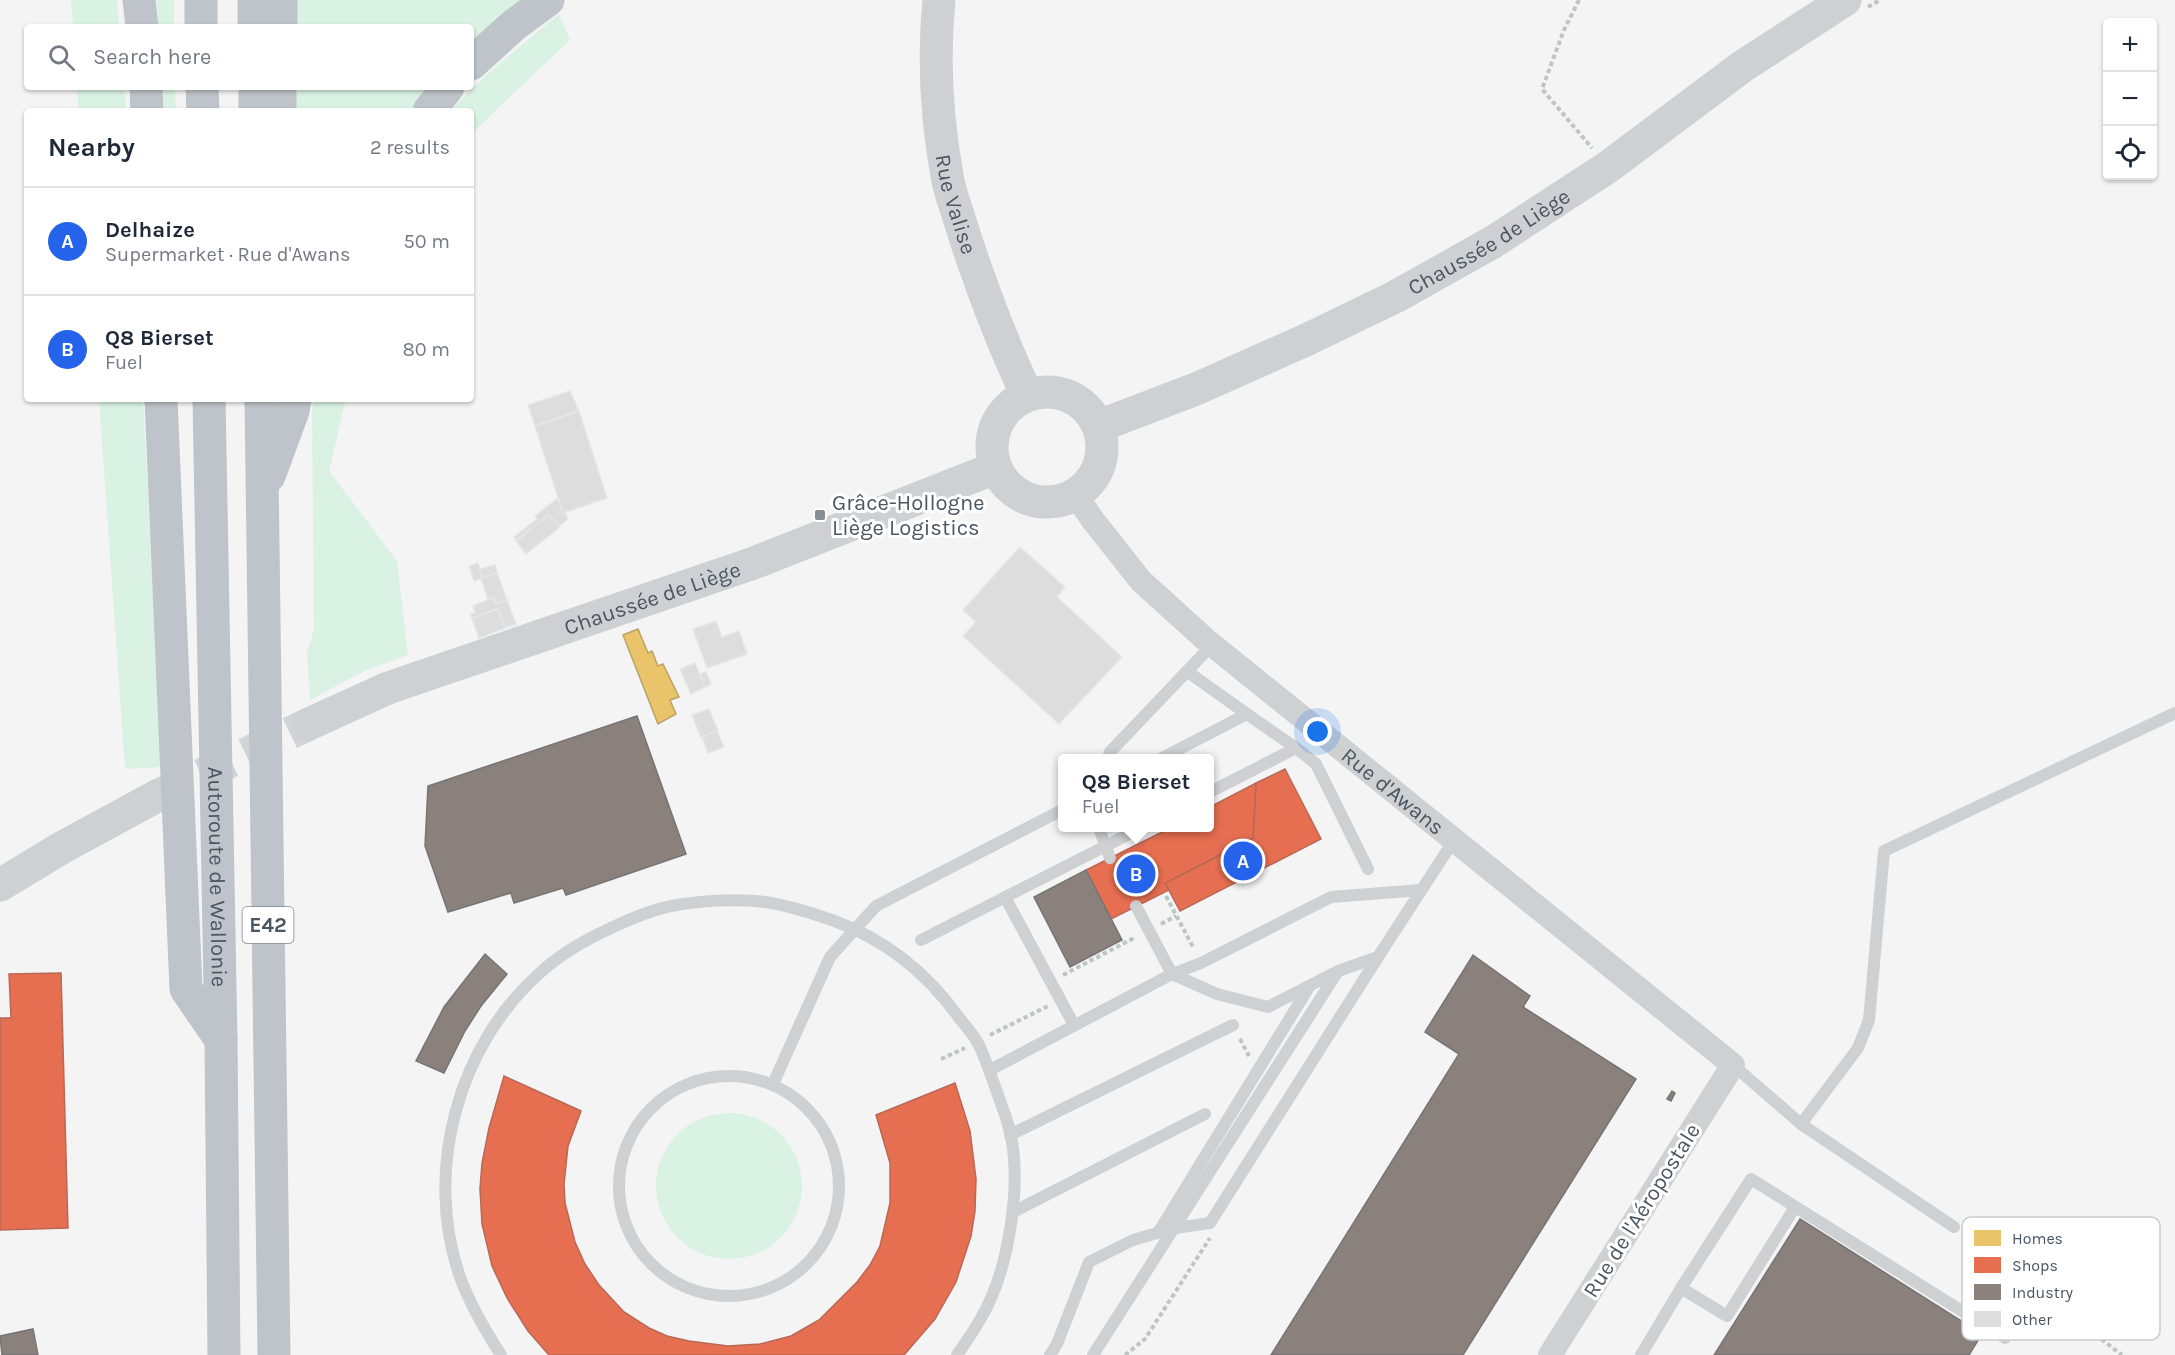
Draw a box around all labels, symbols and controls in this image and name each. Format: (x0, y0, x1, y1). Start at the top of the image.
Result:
map controls (2103, 18, 2157, 180)
button: + (2103, 18, 2157, 72)
search box (24, 24, 474, 90)
icon: search (45, 41, 78, 74)
text: Search here (93, 44, 211, 70)
button: − (2103, 72, 2157, 126)
button: locate (2103, 126, 2157, 180)
text: Nearby (48, 132, 135, 163)
text: 2 results (370, 136, 450, 159)
street label: Rue Valise (930, 152, 982, 258)
street label: Chaussée de Liège (1404, 183, 1575, 301)
text: Delhaize (105, 217, 195, 243)
text: A (61, 230, 74, 253)
text: 50 m (403, 230, 450, 253)
text: Supermarket · Rue d'Awans (105, 243, 351, 266)
text: Q8 Bierset (105, 325, 214, 351)
text: B (61, 338, 74, 361)
text: 80 m (402, 338, 450, 361)
text: Fuel (105, 351, 143, 374)
place label: Grâce-Hollogne Liège Logistics (832, 490, 985, 541)
marker: Grâce-Hollogne Liège Logistics (813, 508, 827, 522)
street label: Chaussée de Liège (561, 557, 744, 641)
your location (1303, 717, 1332, 746)
street label: Rue d'Awans (1336, 742, 1449, 841)
popup (1058, 754, 1214, 832)
street label: Autoroute de Wallonie (202, 766, 232, 987)
text: Q8 Bierset (1082, 769, 1190, 795)
text: Fuel (1082, 795, 1120, 818)
pin: A (1224, 838, 1262, 884)
pin: B (1116, 852, 1156, 896)
road number: E42 (242, 907, 294, 943)
street label: Rue de l'Aéropostale (1578, 1119, 1706, 1302)
legend (1962, 1217, 2160, 1340)
text: Homes (2012, 1229, 2063, 1248)
text: Shops (2012, 1256, 2058, 1275)
text: Industry (2012, 1283, 2074, 1302)
text: Other (2012, 1310, 2052, 1329)

